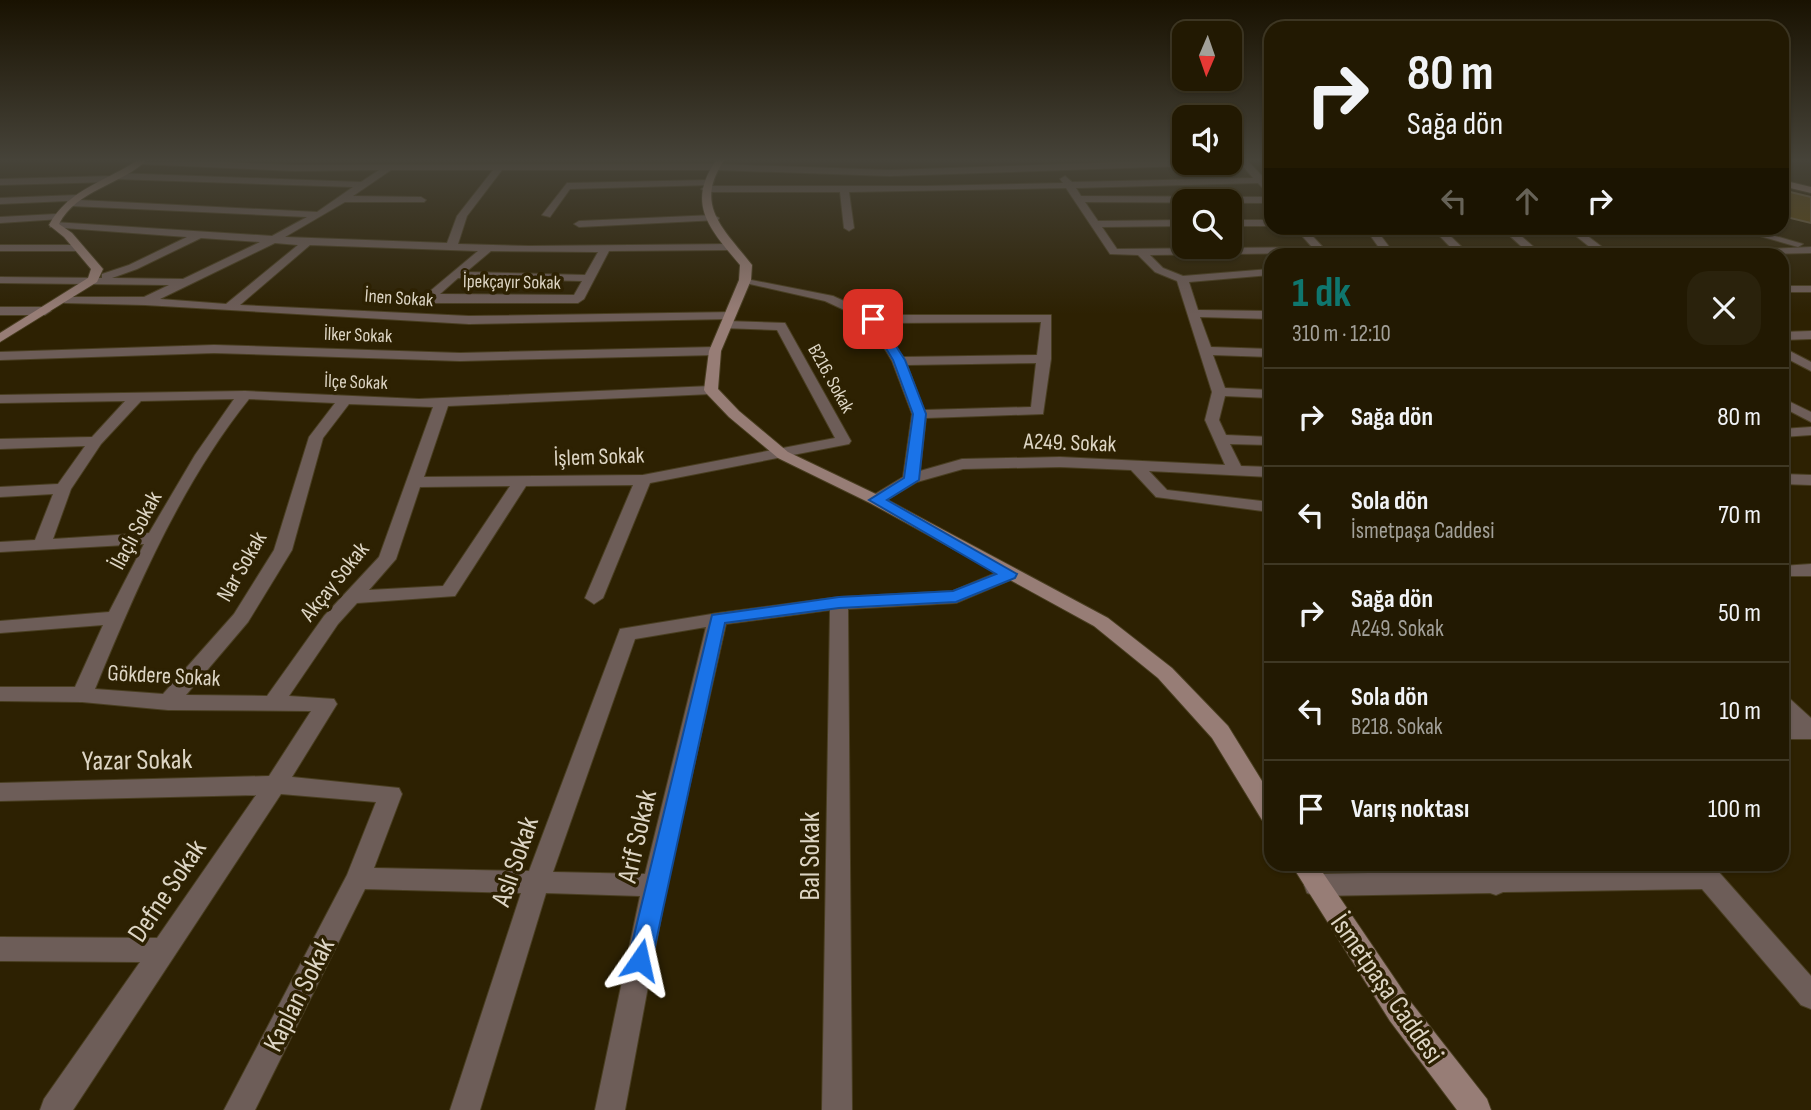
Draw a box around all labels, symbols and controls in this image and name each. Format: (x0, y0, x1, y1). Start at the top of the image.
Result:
north arrow (1172, 21, 1242, 91)
map controls (1172, 21, 1242, 259)
text: 80 m (1407, 45, 1494, 104)
icon: right (1292, 49, 1383, 140)
button: sound (1172, 105, 1242, 175)
text: Sağa dön (1407, 105, 1503, 144)
icon: left (1435, 182, 1473, 220)
icon: ahead (1508, 182, 1546, 220)
icon: right (1581, 182, 1619, 220)
button: search (1172, 189, 1242, 259)
text: 1 dk (1292, 268, 1351, 319)
street label: İpekçayır Sokak (463, 270, 562, 295)
button: close (1687, 271, 1761, 345)
street label: İnen Sokak (364, 285, 435, 312)
pin (843, 289, 903, 349)
icon: arrive (854, 300, 892, 338)
text: 310 m · 12:10 (1292, 320, 1391, 348)
street label: İlker Sokak (323, 323, 393, 348)
street label: B216. Sokak (802, 340, 859, 418)
street label: İlçe Sokak (324, 370, 389, 395)
icon: right (1292, 398, 1330, 436)
text: Sağa dön (1351, 402, 1433, 433)
text: 80 m (1717, 402, 1761, 433)
street label: A249. Sokak (1022, 427, 1117, 459)
street label: İşlem Sokak (553, 441, 645, 473)
street label: İlaçlı Sokak (104, 486, 168, 575)
text: Sola dön (1351, 486, 1428, 517)
icon: left (1292, 496, 1330, 534)
text: 70 m (1718, 500, 1761, 531)
text: İsmetpaşa Caddesi (1351, 517, 1494, 545)
street label: Nar Sokak (211, 526, 273, 607)
street label: Akçay Sokak (294, 536, 376, 628)
text: Sağa dön (1351, 584, 1433, 615)
icon: right (1292, 594, 1330, 632)
text: 50 m (1718, 598, 1761, 629)
text: A249. Sokak (1351, 615, 1444, 643)
street label: Gökdere Sokak (107, 659, 221, 693)
text: Sola dön (1351, 682, 1428, 713)
icon: left (1292, 692, 1330, 730)
text: 10 m (1719, 696, 1761, 727)
text: B218. Sokak (1351, 713, 1443, 741)
street label: Yazar Sokak (82, 743, 193, 778)
street label: Arif Sokak (611, 787, 664, 887)
icon: arrive (1292, 790, 1330, 828)
text: Varış noktası (1351, 794, 1469, 825)
text: 100 m (1708, 794, 1761, 825)
street label: Bal Sokak (794, 811, 827, 900)
street label: Aslı Sokak (484, 812, 546, 912)
street label: Defne Sokak (121, 833, 214, 948)
street label: İsmetpaşa Caddesi (1323, 908, 1450, 1070)
position arrow (603, 923, 677, 997)
street label: Kaplan Sokak (257, 932, 342, 1057)

